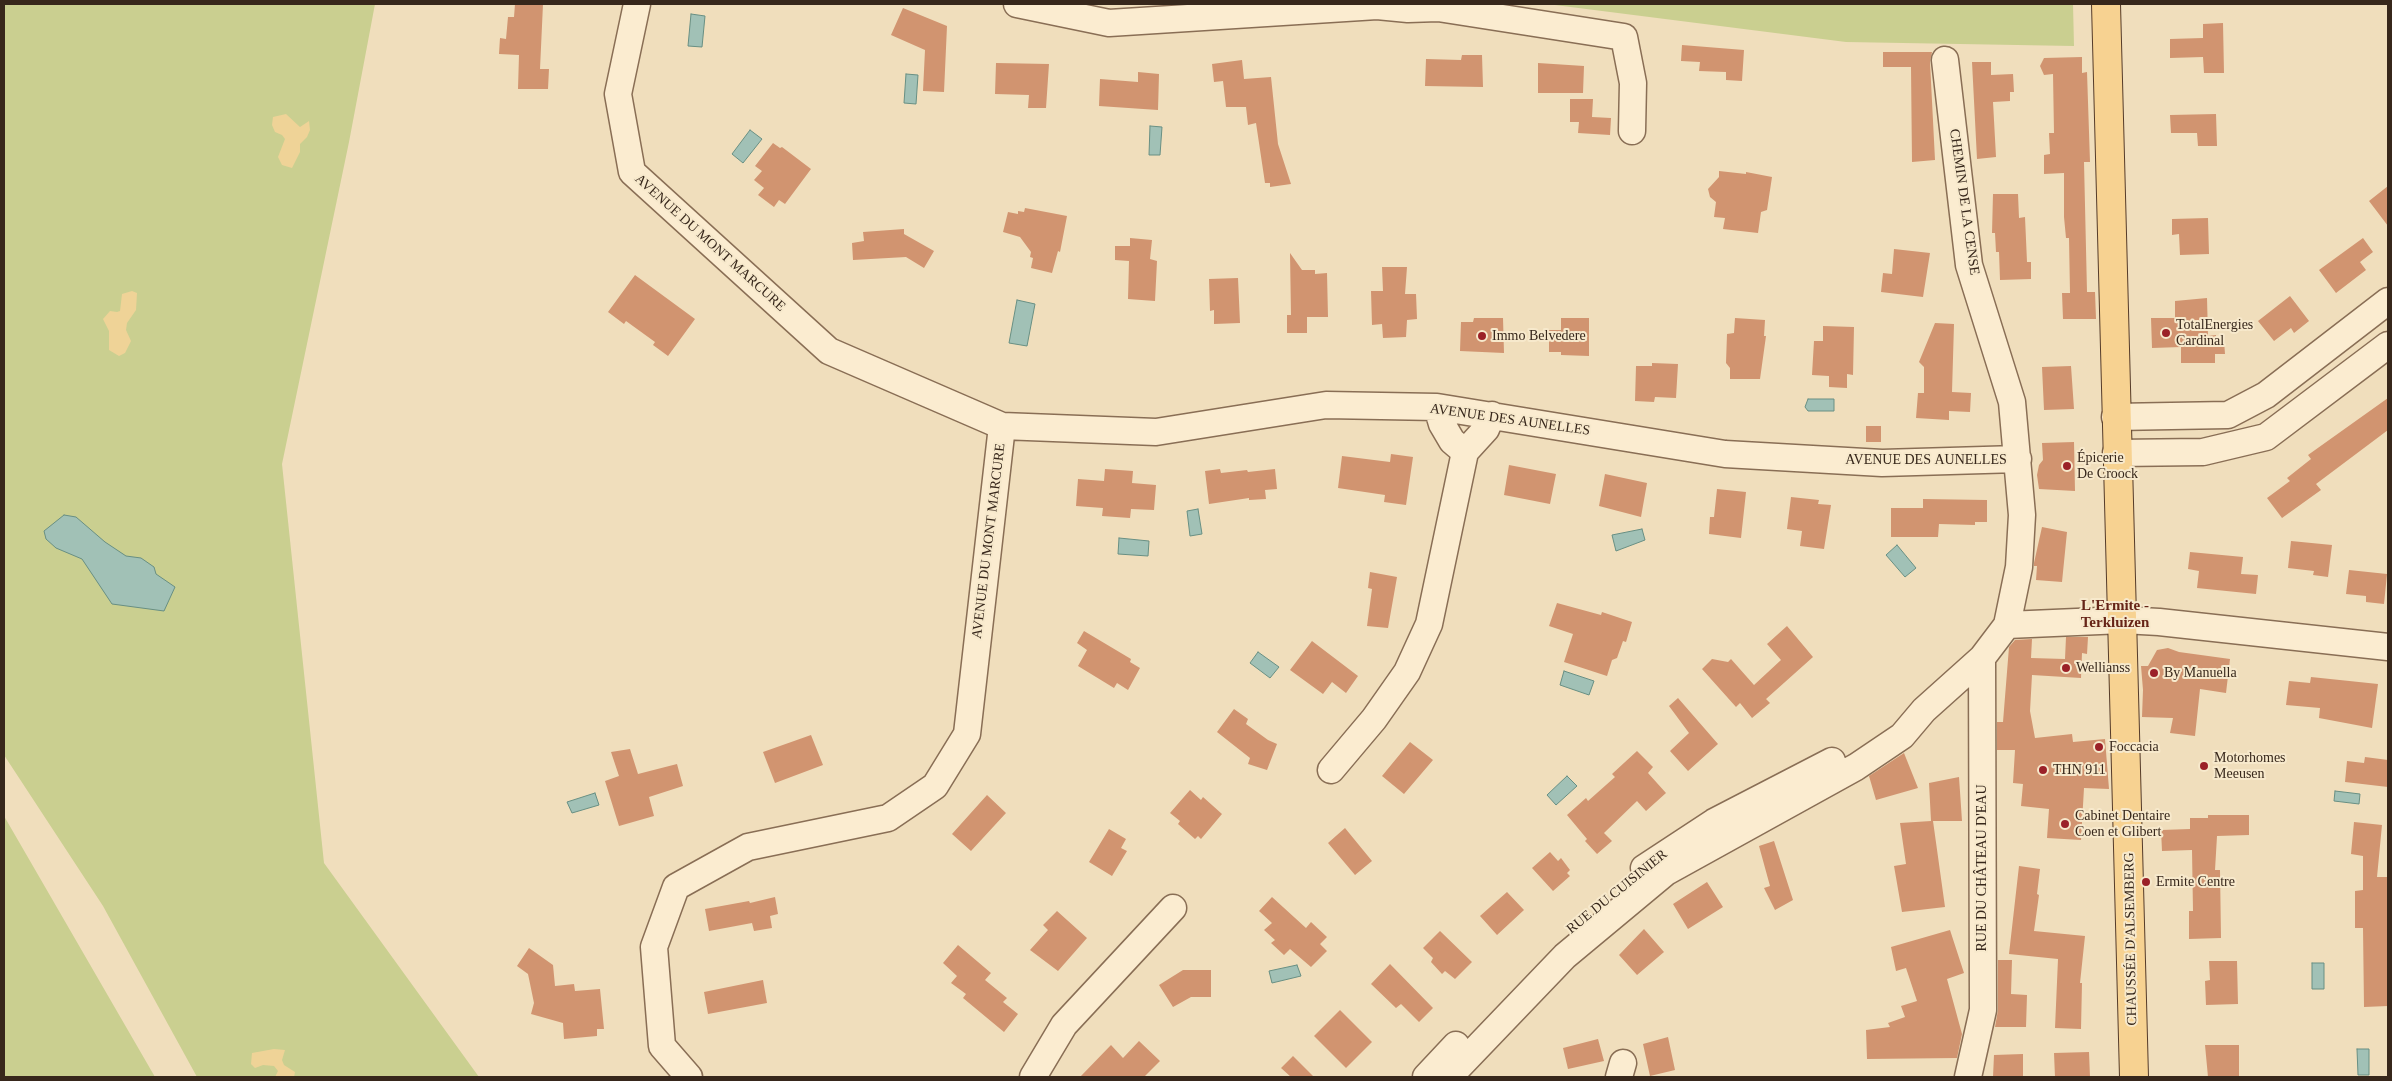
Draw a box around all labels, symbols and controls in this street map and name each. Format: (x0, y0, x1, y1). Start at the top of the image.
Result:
street label: CHEMIN DE LA CENSE (1945, 128, 1983, 276)
street label: AVENUE DU MONT MARCURE (631, 171, 789, 315)
place label: TotalEnergies Cardinal (2176, 317, 2253, 350)
marker: TotalEnergies Cardinal (2160, 327, 2172, 339)
place label: Immo Belvedere (1492, 328, 1586, 344)
marker: Immo Belvedere (1476, 330, 1488, 342)
street label: AVENUE DES AUNELLES (1429, 400, 1591, 440)
street label: AVENUE DU MONT MARCURE (969, 442, 1009, 640)
place label: Épicerie De Croock (2077, 450, 2138, 482)
street label: AVENUE DES AUNELLES (1845, 452, 2007, 468)
marker: Épicerie De Croock (2061, 460, 2073, 472)
district label: L'Ermite - Terkluizen (2081, 597, 2149, 632)
place label: Wellianss (2076, 660, 2130, 676)
marker: Wellianss (2060, 662, 2072, 674)
place label: By Manuella (2164, 665, 2237, 681)
marker: By Manuella (2148, 667, 2160, 679)
place label: Foccacia (2109, 739, 2159, 755)
marker: Foccacia (2093, 741, 2105, 753)
place label: Motorhomes Meeusen (2214, 750, 2286, 782)
marker: Motorhomes Meeusen (2198, 760, 2210, 772)
place label: THN 911 (2053, 762, 2106, 778)
marker: THN 911 (2037, 764, 2049, 776)
street label: RUE DU CHÂTEAU D'EAU (1974, 784, 1990, 952)
place label: Cabinet Dentaire Coen et Glibert (2075, 808, 2170, 840)
marker: Cabinet Dentaire Coen et Glibert (2059, 818, 2071, 830)
street label: RUE DU CUISINIER (1563, 846, 1671, 938)
street label: CHAUSSÉE D'ALSEMBERG (2121, 852, 2141, 1026)
place label: Ermite Centre (2156, 874, 2235, 890)
marker: Ermite Centre (2140, 876, 2152, 888)

